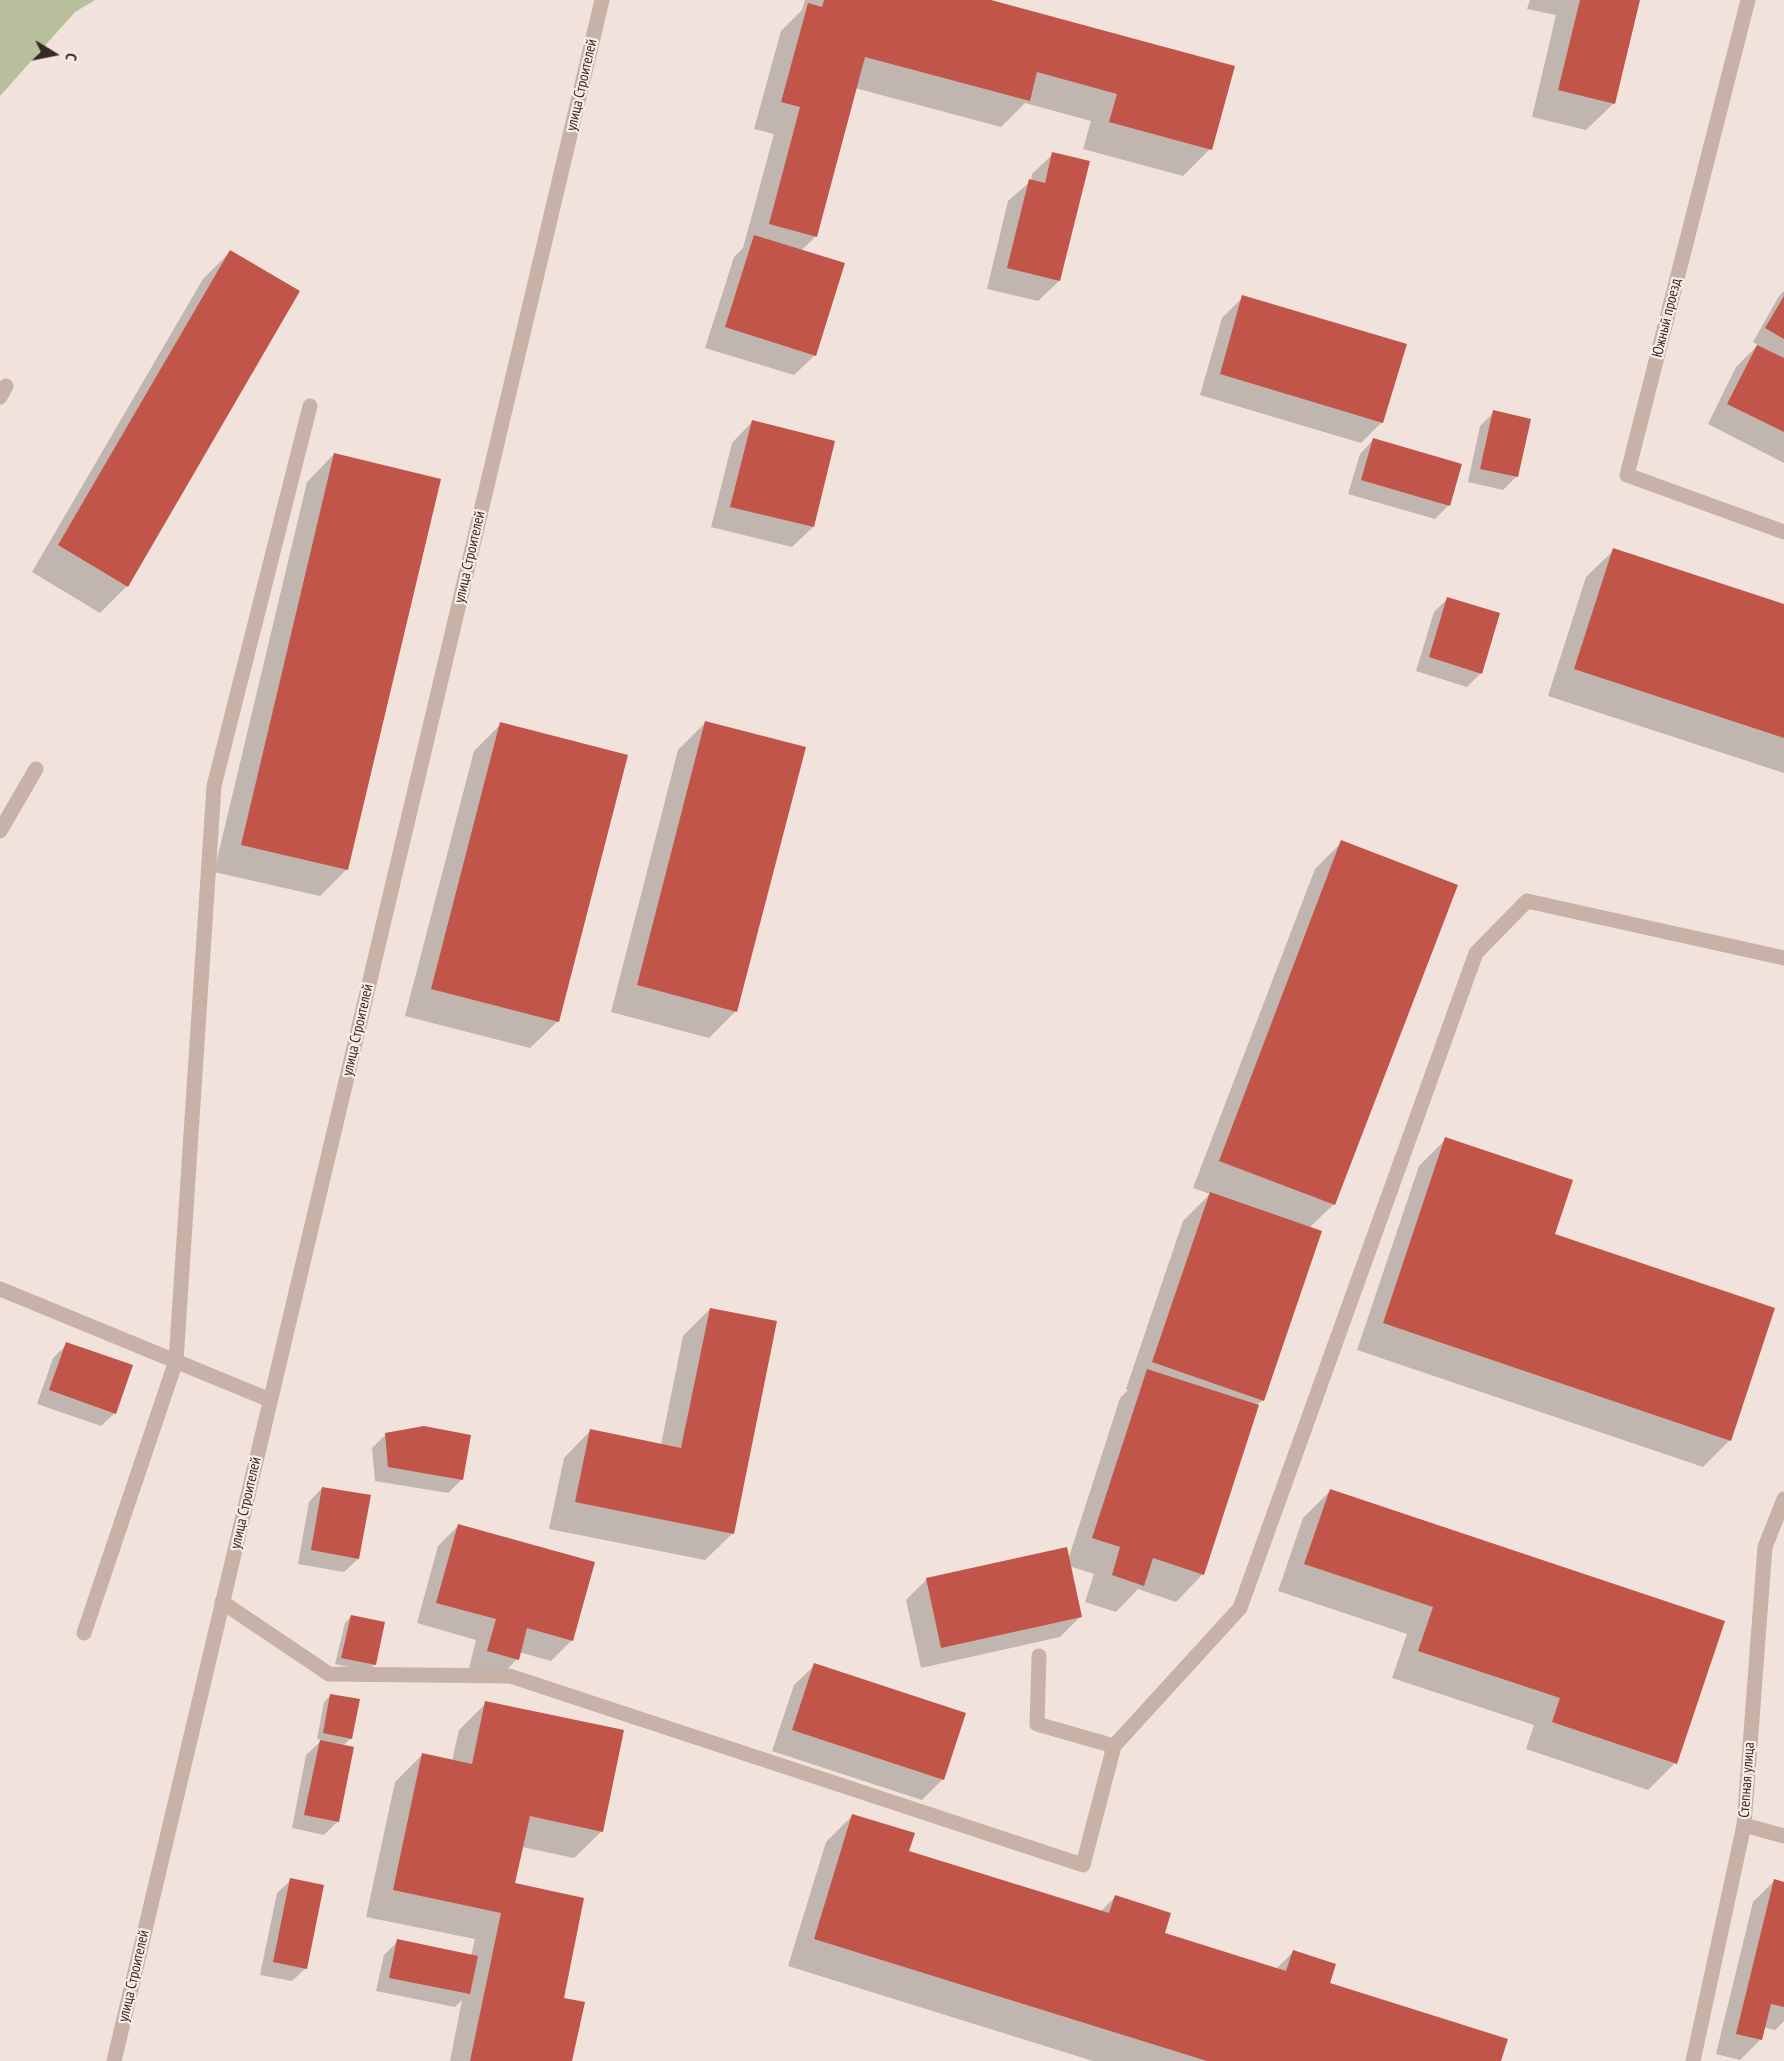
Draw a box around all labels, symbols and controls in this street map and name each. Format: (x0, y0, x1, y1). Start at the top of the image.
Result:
north arrow (24, 24, 84, 84)
street label: улица Строителей (563, 37, 601, 133)
text: С (61, 52, 82, 62)
street label: Южный проезд (1649, 277, 1685, 359)
street label: улица Строителей (451, 509, 489, 605)
street label: улица Строителей (339, 982, 377, 1078)
street label: улица Строителей (227, 1455, 265, 1551)
street label: Степная улица (1735, 1742, 1759, 1818)
street label: улица Строителей (115, 1928, 153, 2024)

